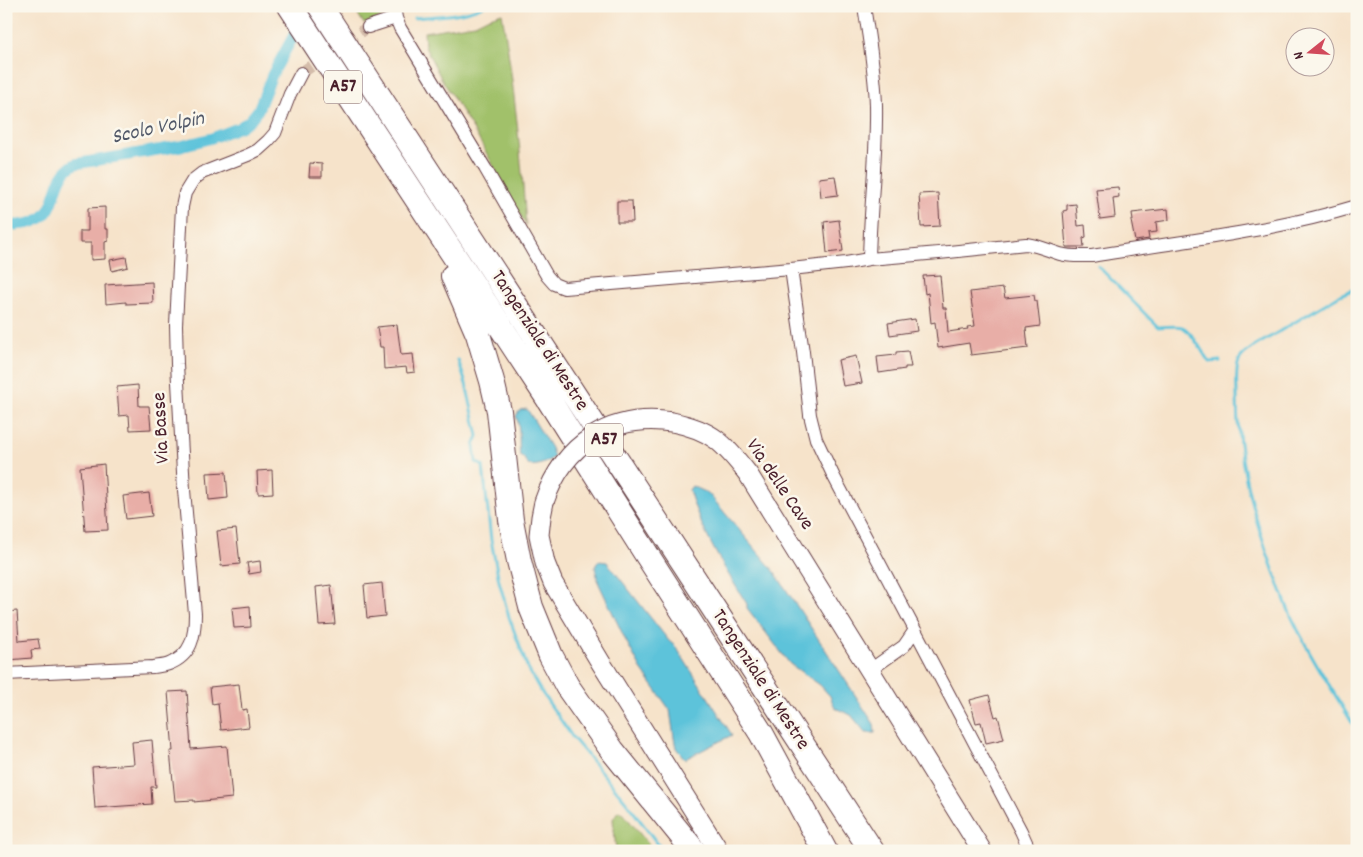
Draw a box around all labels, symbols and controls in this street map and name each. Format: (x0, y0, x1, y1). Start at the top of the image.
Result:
north arrow (1286, 28, 1336, 78)
text: N (1289, 49, 1310, 61)
road number: A57 (324, 70, 362, 104)
water label: Scolo Volpin (109, 104, 208, 153)
street label: Tangenziale di Mestre (483, 265, 595, 417)
street label: Via Basse (146, 391, 178, 465)
road number: A57 (585, 424, 623, 456)
street label: Via delle Cave (738, 434, 820, 536)
street label: Tangenziale di Mestre (704, 604, 816, 756)

